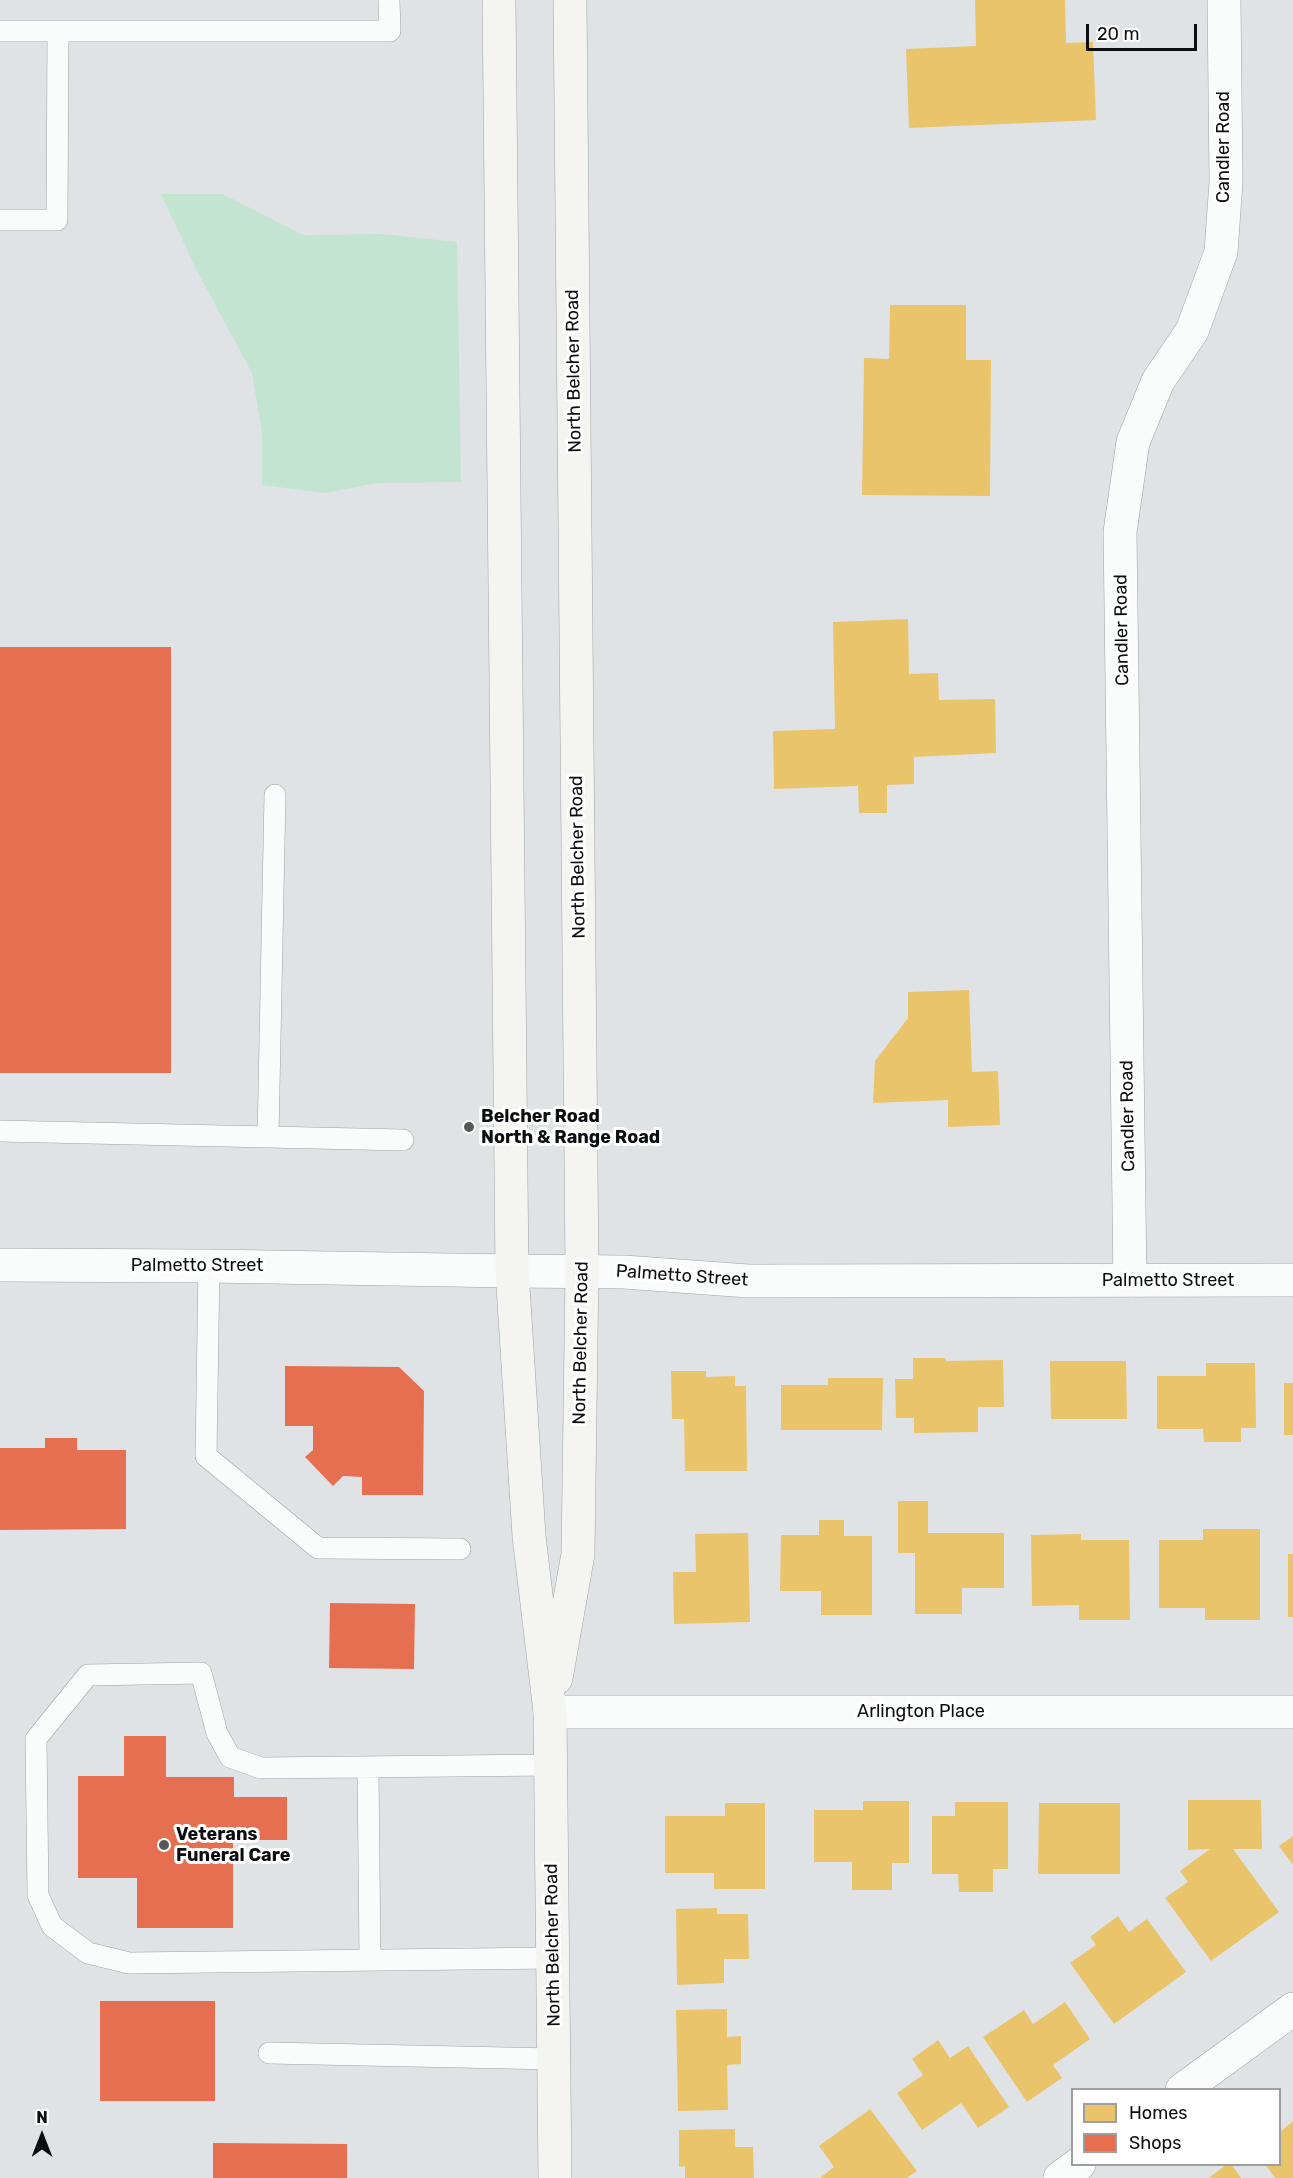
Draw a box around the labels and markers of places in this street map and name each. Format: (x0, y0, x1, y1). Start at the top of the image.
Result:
place label: Belcher Road North & Range Road (481, 1106, 660, 1148)
marker: Belcher Road North & Range Road (462, 1120, 476, 1134)
place label: Veterans Funeral Care (176, 1824, 290, 1866)
marker: Veterans Funeral Care (157, 1838, 171, 1852)

